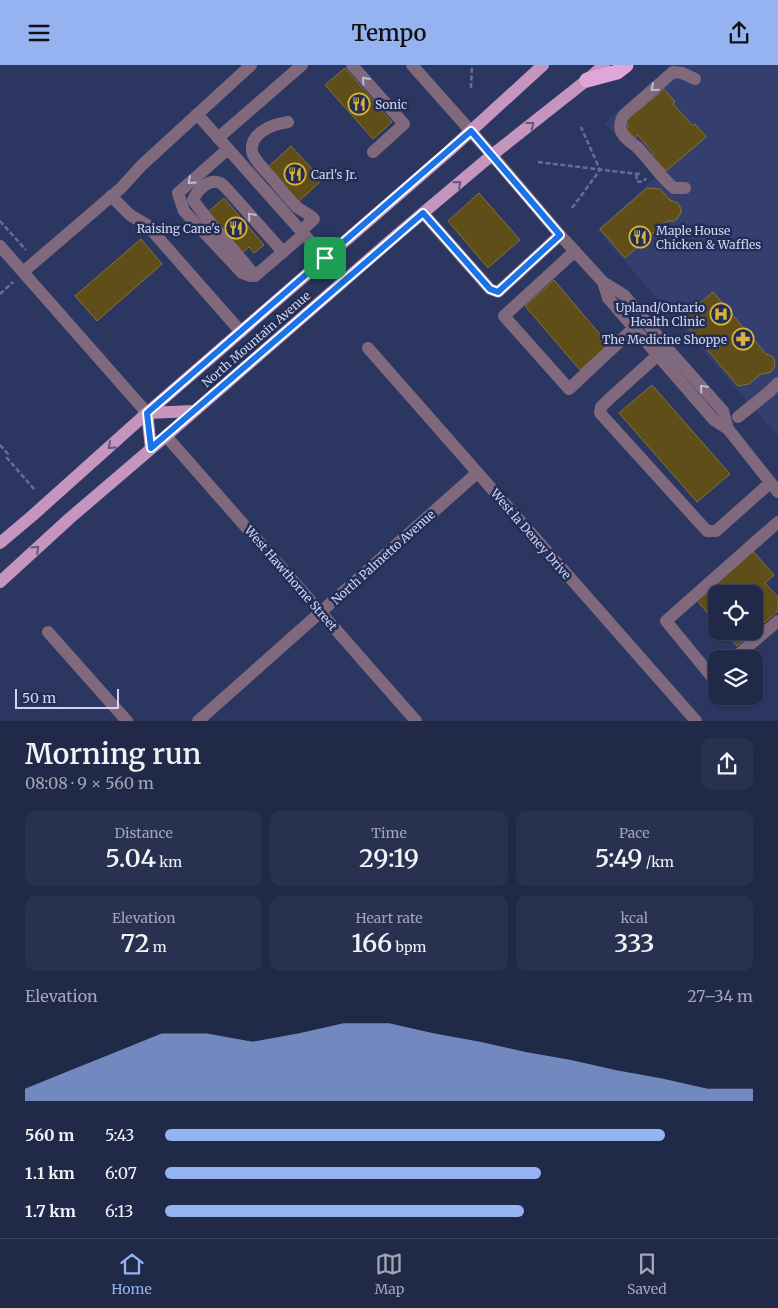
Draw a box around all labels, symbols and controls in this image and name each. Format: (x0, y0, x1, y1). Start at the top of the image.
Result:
icon: menu (25, 19, 53, 47)
text: Tempo (351, 19, 427, 47)
icon: share (725, 19, 753, 47)
one-way arrow (362, 76, 371, 85)
one-way arrow (651, 83, 660, 91)
restaurant icon: Sonic (347, 92, 371, 116)
place label: Sonic (375, 97, 407, 112)
one-way arrow (525, 122, 535, 131)
restaurant icon: Carl's Jr. (283, 162, 307, 186)
place label: Carl's Jr. (311, 167, 357, 182)
one-way arrow (188, 176, 197, 185)
one-way arrow (452, 181, 461, 189)
one-way arrow (248, 212, 257, 221)
restaurant icon: Raising Cane's (224, 216, 248, 240)
place label: Raising Cane's (137, 221, 220, 236)
place label: Maple House Chicken & Waffles (656, 223, 761, 252)
restaurant icon: Maple House Chicken & Waffles (628, 225, 652, 249)
pin (304, 237, 346, 279)
icon: arrive (311, 244, 339, 272)
street label: North Mountain Avenue (199, 288, 313, 390)
place label: Upland/Ontario Health Clinic (616, 300, 705, 329)
hospital icon: Upland/Ontario Health Clinic (709, 302, 733, 326)
pharmacy icon: The Medicine Shoppe (731, 327, 755, 351)
place label: The Medicine Shoppe (602, 332, 727, 347)
one-way arrow (699, 385, 708, 394)
one-way arrow (107, 440, 116, 449)
street label: West la Deney Drive (487, 485, 574, 582)
street label: North Palmetto Avenue (328, 507, 438, 607)
street label: West Hawthorne Street (241, 522, 341, 634)
one-way arrow (30, 546, 39, 555)
map controls (708, 585, 763, 705)
button: locate (708, 585, 763, 640)
button: layers (708, 650, 763, 705)
scale bar (15, 686, 119, 709)
text: 50 m (22, 689, 56, 707)
text: Morning run (25, 736, 201, 772)
button: share (701, 738, 753, 790)
text: 08:08 · 9 × 560 m (25, 773, 154, 793)
text: Distance (114, 824, 173, 842)
text: Time (371, 824, 407, 842)
text: Pace (619, 824, 650, 842)
text: 5.04 (105, 842, 156, 874)
text: 29:19 (359, 842, 419, 874)
text: 5:49 (595, 842, 642, 874)
text: km (156, 853, 182, 871)
text: /km (642, 853, 674, 871)
text: Elevation (112, 909, 175, 927)
text: Heart rate (355, 909, 422, 927)
text: kcal (621, 909, 648, 927)
text: 72 (121, 927, 150, 959)
text: 166 (351, 927, 392, 959)
text: 333 (614, 927, 655, 959)
text: m (150, 938, 167, 956)
text: bpm (392, 938, 427, 956)
text: Elevation (25, 986, 98, 1006)
text: 27–34 m (687, 986, 753, 1006)
text: 560 m (25, 1125, 74, 1145)
text: 5:43 (105, 1125, 134, 1145)
text: 1.1 km (25, 1163, 75, 1183)
text: 6:07 (105, 1163, 137, 1183)
text: 1.7 km (25, 1201, 76, 1221)
text: 6:13 (105, 1201, 133, 1221)
tab: Home (111, 1250, 152, 1298)
tab: Map (374, 1250, 404, 1298)
tab: Saved (627, 1250, 667, 1298)

